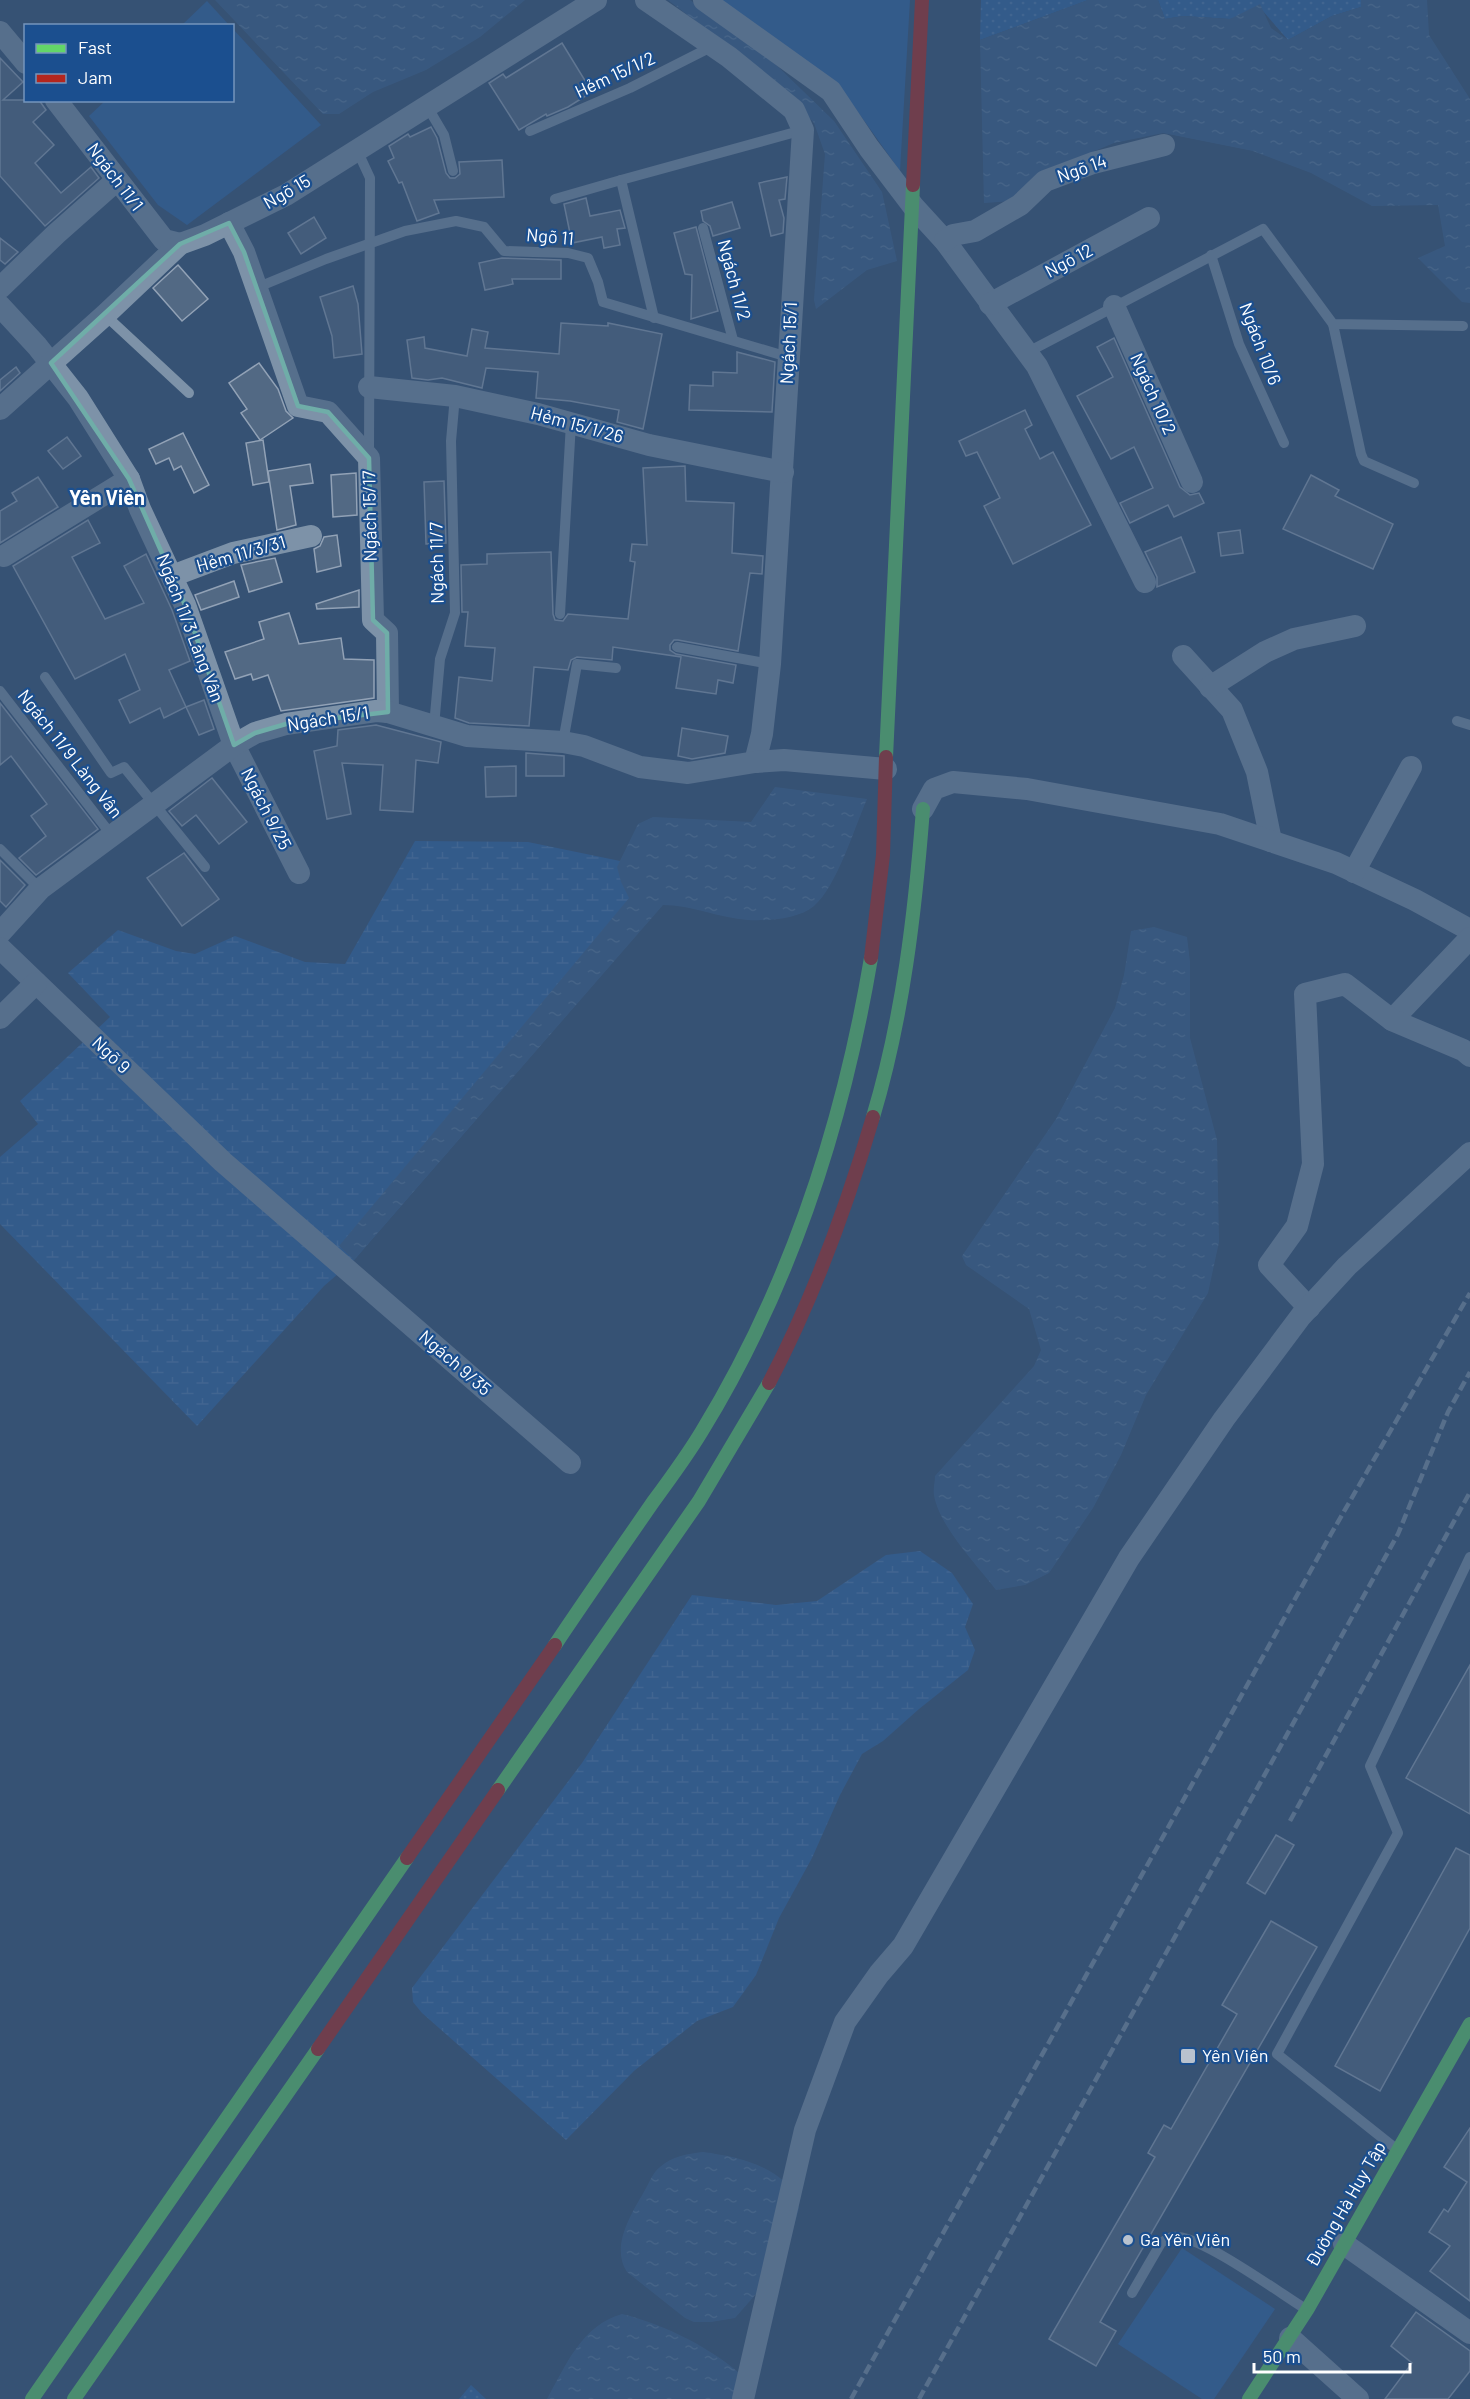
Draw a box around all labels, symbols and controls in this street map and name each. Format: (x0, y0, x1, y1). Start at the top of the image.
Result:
legend (24, 24, 234, 102)
text: Fast (78, 36, 112, 58)
street label: Hẻm 15/1/2 (571, 46, 658, 102)
text: Jam (78, 66, 112, 88)
street label: Ngách 11/1 (83, 138, 149, 215)
street label: Ngõ 14 (1054, 149, 1109, 187)
street label: Ngõ 15 (259, 169, 314, 213)
street label: Ngõ 11 (525, 223, 575, 249)
street label: Ngách 11/2 (714, 237, 756, 323)
street label: Ngõ 12 (1041, 238, 1096, 282)
street label: Ngách 10/6 (1235, 299, 1287, 388)
street label: Ngách 15/1 (775, 301, 801, 385)
street label: Ngách 10/2 (1126, 349, 1182, 438)
street label: Hẻm 15/1/26 (529, 401, 626, 447)
street label: Ngách 15/17 (357, 470, 381, 562)
district label: Yên Viên (69, 485, 145, 509)
street label: Ngách 11/7 (424, 521, 448, 604)
street label: Hẻm 11/3/31 (194, 530, 288, 576)
street label: Ngách 11/3 Làng Vân (152, 550, 229, 705)
street label: Ngách 11/9 Làng Vân (14, 685, 128, 822)
street label: Ngách 15/1 (285, 701, 370, 735)
street label: Ngách 9/25 (237, 764, 297, 853)
street label: Ngõ 9 (88, 1031, 135, 1078)
street label: Ngách 9/35 (415, 1325, 496, 1400)
place label: Yên Viên (1202, 2044, 1268, 2066)
marker: Yên Viên (1179, 2047, 1197, 2065)
street label: Đường Hà Huy Tập (1300, 2137, 1390, 2270)
place label: Ga Yên Viên (1140, 2228, 1230, 2250)
marker: Ga Yên Viên (1121, 2233, 1135, 2247)
scale bar (1254, 2336, 1410, 2374)
text: 50 m (1263, 2345, 1301, 2367)

